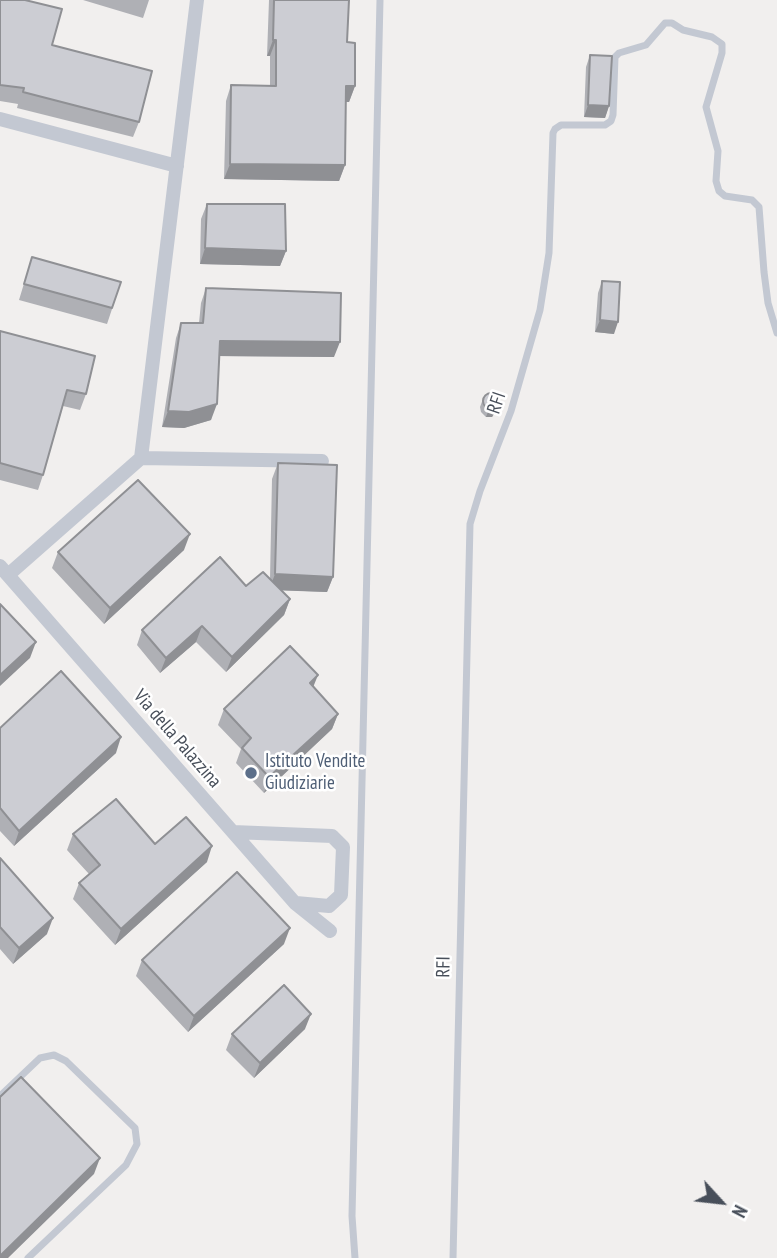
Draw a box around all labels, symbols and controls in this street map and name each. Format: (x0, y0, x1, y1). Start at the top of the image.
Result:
street label: RFI (483, 389, 511, 417)
street label: Via della Palazzina (128, 685, 226, 793)
place label: Istituto Vendite Giudiziarie (265, 751, 365, 795)
marker: Istituto Vendite Giudiziarie (243, 765, 259, 781)
street label: RFI (432, 956, 456, 978)
north arrow (686, 1167, 756, 1237)
text: N (727, 1202, 753, 1222)

